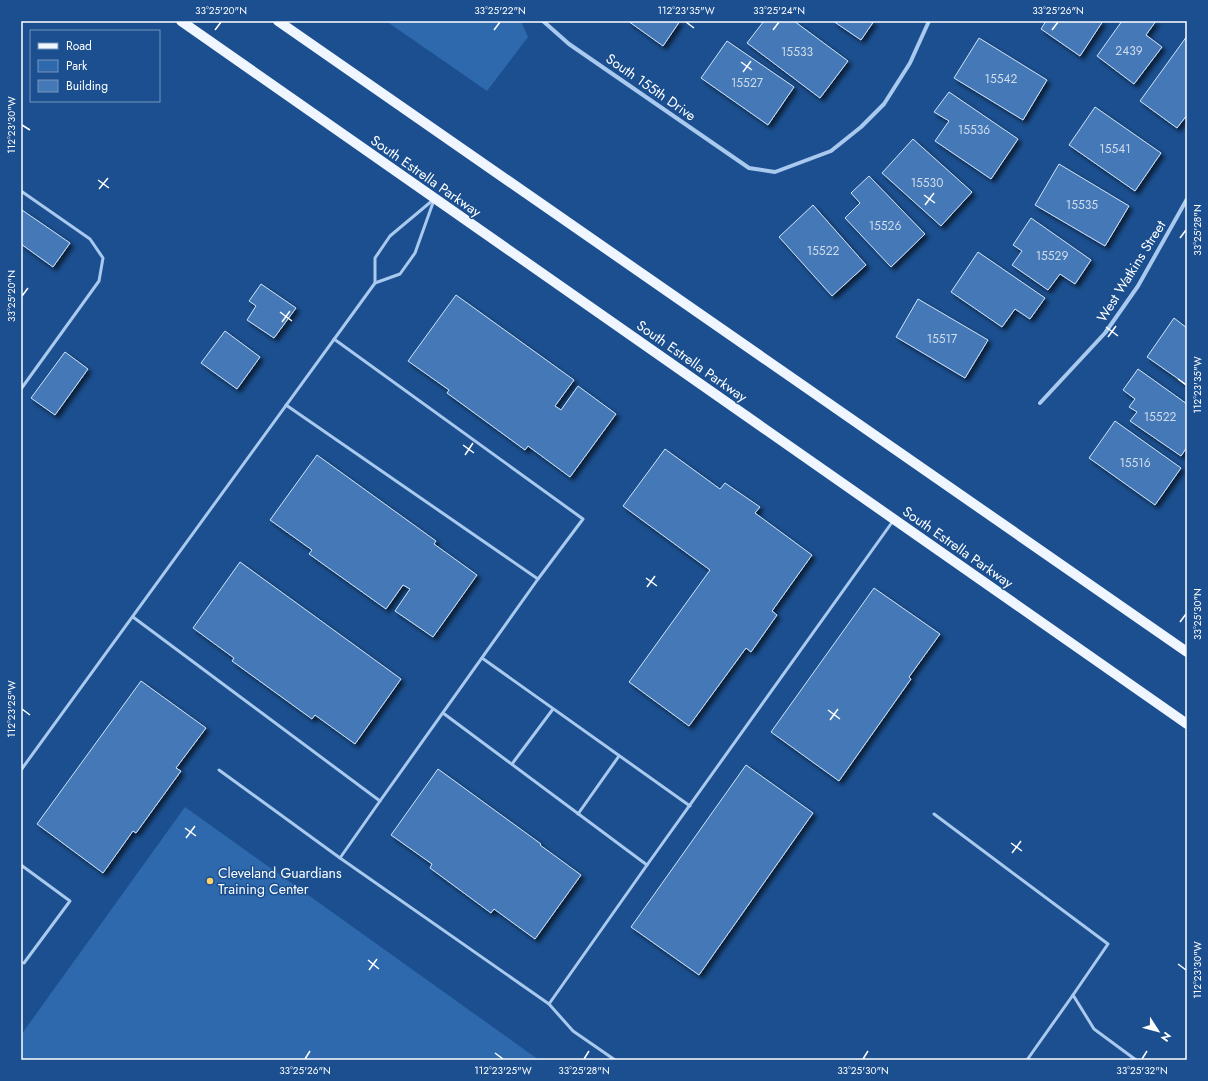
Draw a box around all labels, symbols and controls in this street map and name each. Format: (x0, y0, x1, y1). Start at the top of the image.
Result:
text: 33°25'20"N (195, 3, 247, 18)
text: 33°25'22"N (474, 3, 526, 18)
text: 112°23'35"W (657, 3, 715, 18)
text: 33°25'24"N (753, 3, 805, 18)
text: 33°25'26"N (1032, 3, 1084, 18)
legend (30, 30, 160, 102)
text: Road (66, 37, 92, 55)
house number: 2439 (1115, 42, 1143, 60)
house number: 15533 (781, 43, 813, 61)
street label: South 155th Drive (602, 48, 700, 126)
text: Park (66, 57, 88, 75)
house number: 15542 (985, 70, 1018, 88)
house number: 15527 (731, 74, 764, 92)
text: Building (66, 77, 108, 95)
text: 112°23'30"W (4, 96, 19, 154)
house number: 15536 (958, 121, 990, 139)
street label: South Estrella Parkway (367, 130, 486, 222)
house number: 15541 (1099, 140, 1131, 158)
house number: 15530 (911, 174, 943, 192)
house number: 15535 (1066, 196, 1098, 214)
text: 33°25'28"N (1190, 204, 1205, 256)
street label: West Watkins Street (1092, 216, 1171, 326)
house number: 15526 (869, 217, 901, 235)
house number: 15522 (807, 242, 839, 260)
house number: 15529 (1036, 247, 1068, 265)
text: 33°25'20"N (4, 270, 19, 322)
street label: South Estrella Parkway (633, 315, 752, 407)
house number: 15517 (927, 330, 958, 348)
text: 112°23'35"W (1190, 356, 1205, 414)
house number: 15522 (1144, 408, 1176, 426)
house number: 15516 (1119, 454, 1151, 472)
street label: South Estrella Parkway (899, 501, 1018, 593)
text: 33°25'30"N (1190, 588, 1205, 640)
text: 112°23'25"W (4, 680, 19, 738)
place label: Cleveland Guardians Training Center (218, 863, 342, 899)
marker: Cleveland Guardians Training Center (205, 876, 215, 886)
text: 112°23'30"W (1190, 941, 1205, 999)
north arrow (1138, 1011, 1178, 1051)
text: N (1157, 1029, 1175, 1045)
text: 33°25'26"N (279, 1063, 331, 1078)
text: 112°23'25"W (474, 1063, 532, 1078)
text: 33°25'28"N (558, 1063, 610, 1078)
text: 33°25'30"N (837, 1063, 889, 1078)
text: 33°25'32"N (1116, 1063, 1168, 1078)

